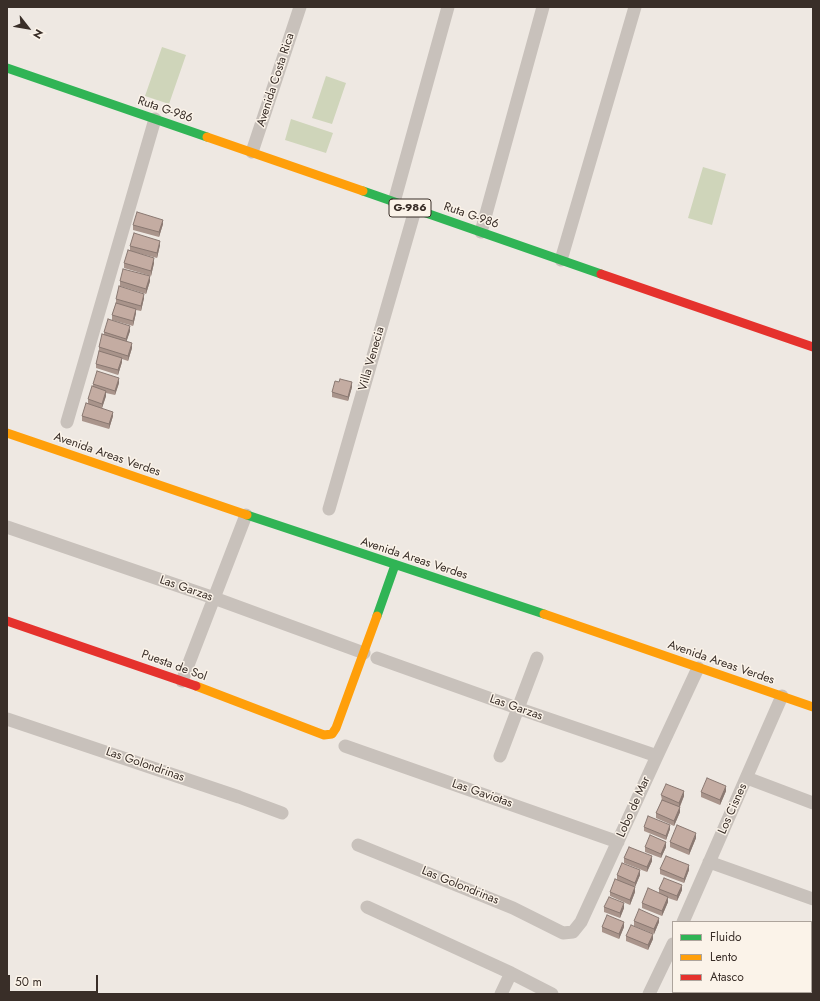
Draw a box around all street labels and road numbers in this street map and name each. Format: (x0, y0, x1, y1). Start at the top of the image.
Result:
street label: Avenida Costa Rica (254, 31, 298, 129)
street label: Ruta G-986 (135, 94, 195, 126)
road number: G-986 (389, 199, 431, 217)
street label: Ruta G-986 (441, 200, 501, 232)
street label: Villa Venecia (356, 325, 388, 393)
street label: Avenida Areas Verdes (52, 430, 162, 480)
street label: Avenida Areas Verdes (359, 535, 469, 583)
street label: Las Garzas (158, 573, 214, 605)
street label: Avenida Areas Verdes (666, 638, 776, 688)
street label: Puesta de Sol (139, 648, 209, 684)
street label: Las Garzas (488, 692, 544, 724)
street label: Las Golondrinas (104, 745, 186, 785)
street label: Lobo de Mar (614, 774, 654, 840)
street label: Las Gaviotas (450, 777, 514, 811)
street label: Los Cisnes (715, 781, 751, 837)
street label: Las Golondrinas (419, 864, 501, 908)

